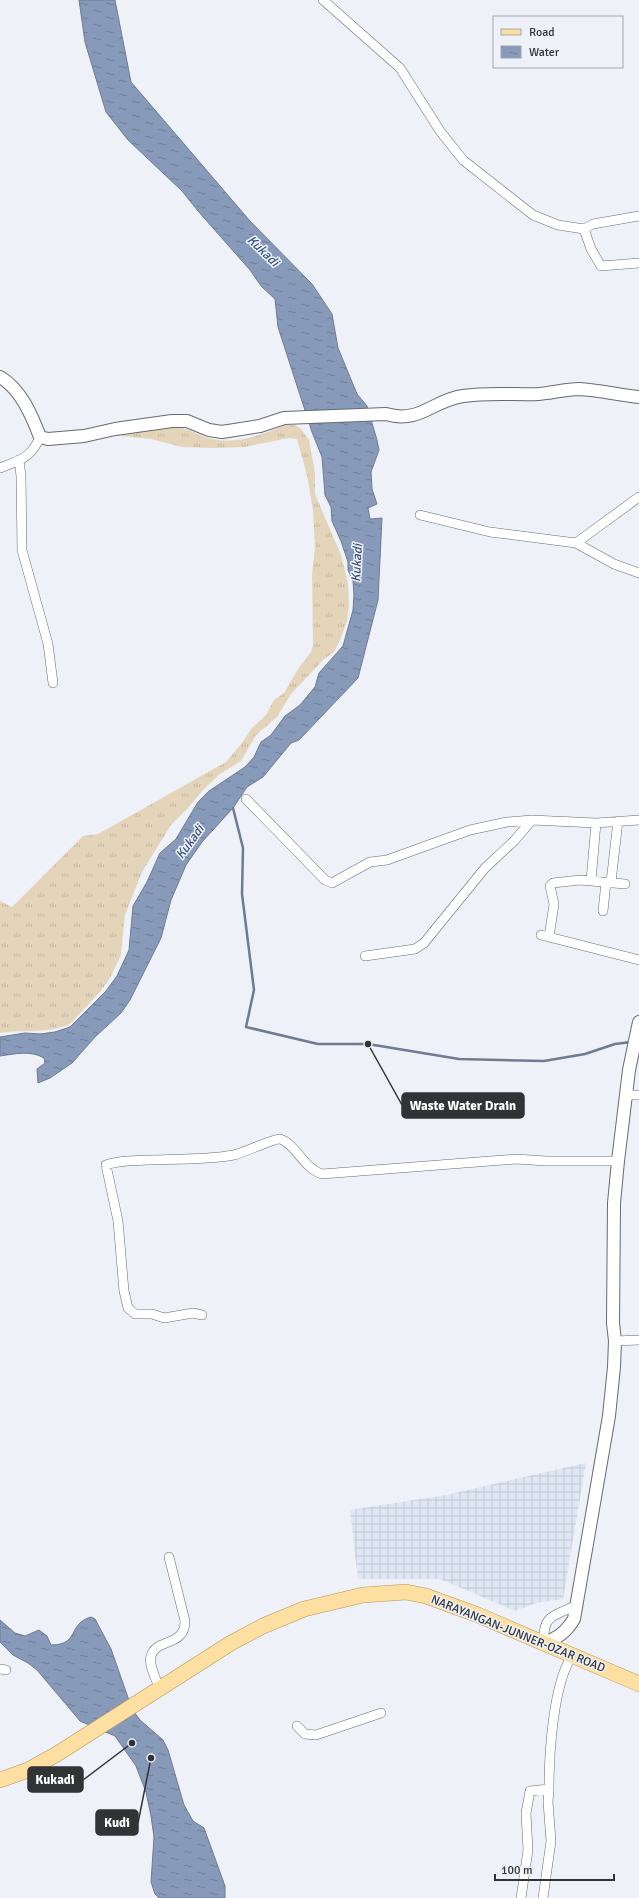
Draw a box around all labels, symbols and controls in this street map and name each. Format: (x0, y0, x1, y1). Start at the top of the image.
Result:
legend (493, 16, 623, 68)
text: Road (529, 25, 555, 40)
text: Water (529, 45, 560, 60)
water label: Kukadi (244, 232, 283, 271)
water label: Kukadi (348, 542, 366, 582)
water label: Kukadi (172, 821, 209, 862)
callout: Waste Water Drain (402, 1093, 524, 1118)
text: Waste Water Drain (410, 1098, 516, 1114)
street label: NARAYANGAN-JUNNER-OZAR ROAD (429, 1592, 608, 1676)
callout: Kukadi (28, 1767, 83, 1792)
text: Kukadi (35, 1772, 75, 1788)
callout: Kudi (96, 1810, 138, 1835)
text: Kudi (104, 1815, 130, 1831)
scale bar (495, 1856, 614, 1882)
text: 100 m (501, 1863, 533, 1878)

